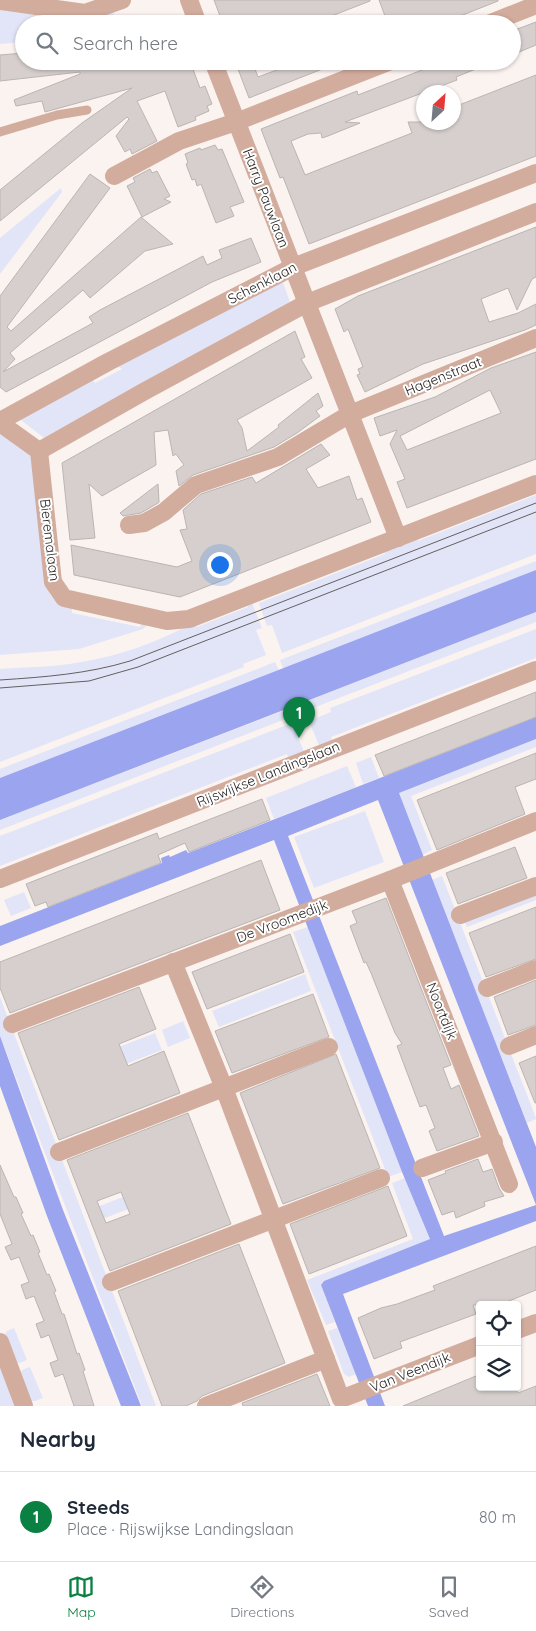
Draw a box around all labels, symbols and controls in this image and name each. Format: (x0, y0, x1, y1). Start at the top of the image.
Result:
search box (15, 15, 521, 70)
icon: search (33, 29, 61, 57)
text: Search here (73, 31, 178, 55)
north arrow (416, 85, 461, 130)
street label: Harry Pauwlaan (239, 146, 293, 250)
street label: Schenklaan (225, 258, 299, 308)
street label: Hagenstraat (402, 352, 484, 400)
street label: Bieremalaan (36, 498, 64, 582)
your location (207, 552, 233, 578)
pin: 1 (283, 697, 315, 738)
street label: Rijswijkse Landingslaan (194, 737, 342, 811)
street label: De Vroomedijk (234, 895, 330, 947)
street label: Noortdijk (422, 980, 462, 1042)
map controls (476, 1301, 521, 1391)
button: locate (476, 1301, 521, 1346)
button: layers (476, 1346, 521, 1391)
street label: Van Veendijk (367, 1348, 453, 1396)
text: Nearby (20, 1426, 96, 1452)
text: Steeds (67, 1495, 130, 1519)
text: 1 (33, 1507, 39, 1527)
text: 80 m (479, 1507, 516, 1527)
text: Place · Rijswijkse Landingslaan (67, 1519, 294, 1539)
tab: Map (67, 1573, 96, 1621)
tab: Directions (230, 1573, 294, 1621)
tab: Saved (429, 1573, 469, 1621)

